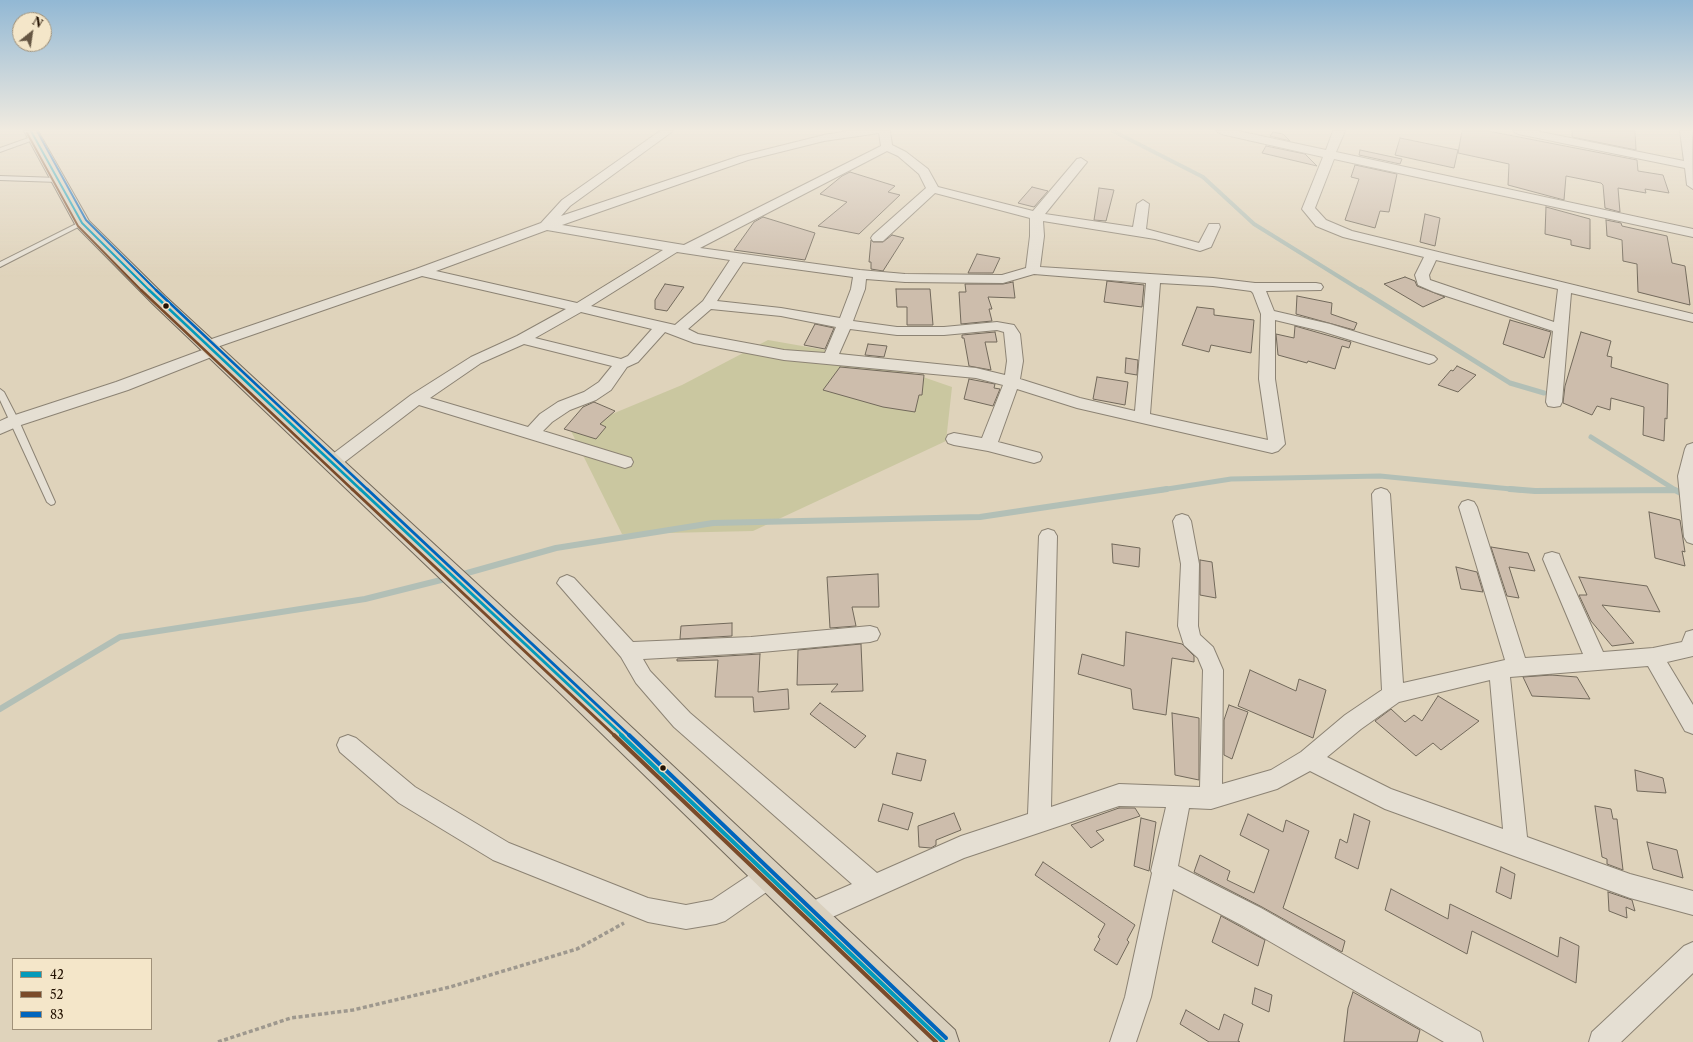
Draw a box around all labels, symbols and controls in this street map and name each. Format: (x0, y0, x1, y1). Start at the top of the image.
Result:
north arrow (12, 12, 52, 52)
text: N (30, 14, 45, 31)
unlabelled marker (161, 301, 171, 311)
unlabelled marker (658, 763, 668, 773)
legend (12, 958, 152, 1030)
text: 42 (50, 967, 64, 982)
text: 52 (50, 987, 63, 1002)
text: 83 (50, 1007, 64, 1022)

